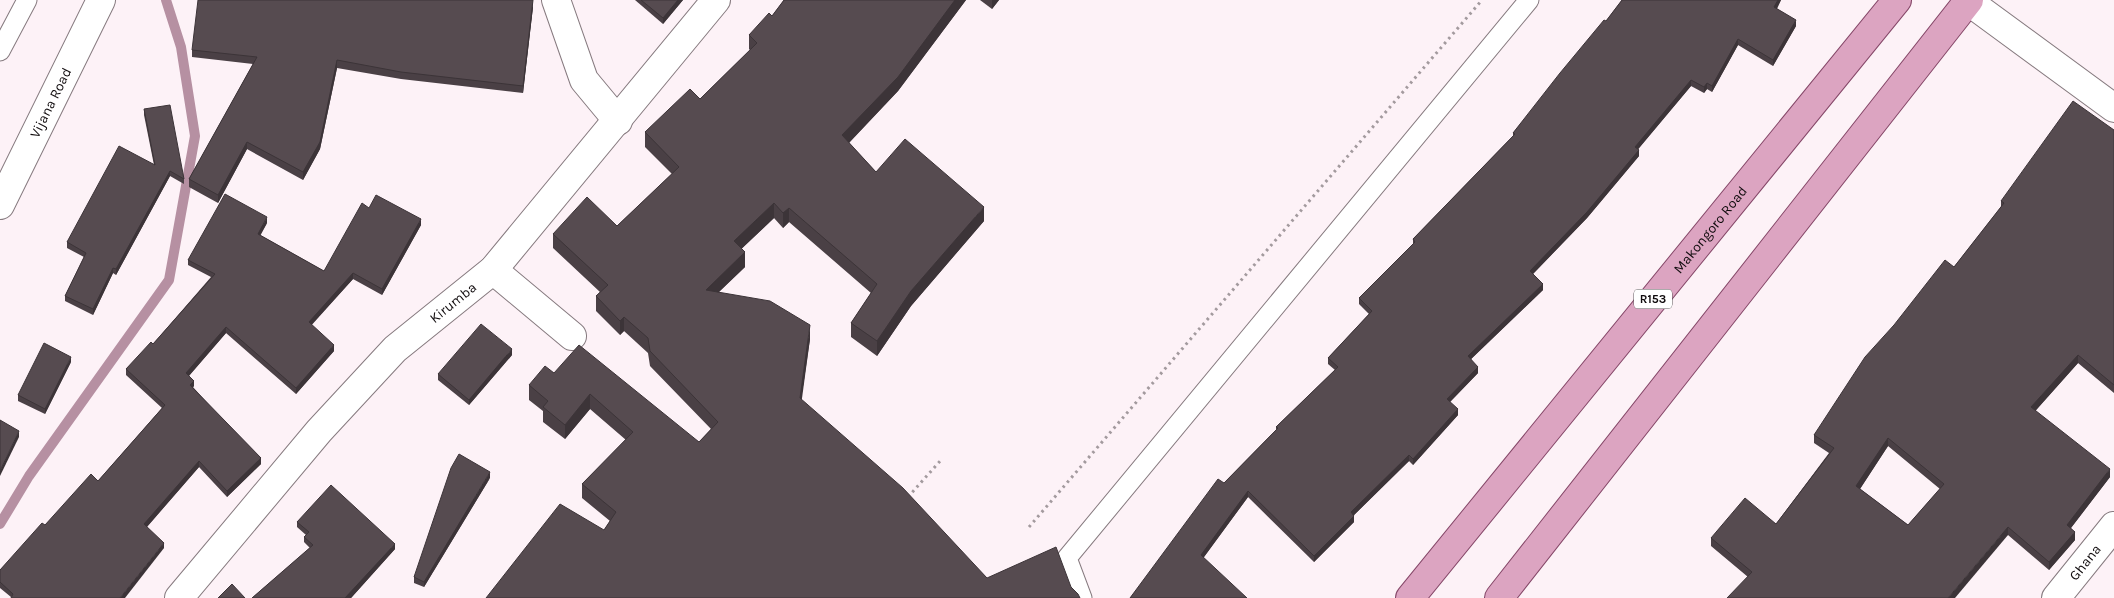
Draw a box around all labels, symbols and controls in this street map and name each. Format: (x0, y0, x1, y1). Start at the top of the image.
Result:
street label: Vijana Road (26, 65, 75, 141)
street label: Makongoro Road (1669, 183, 1750, 277)
street label: Kirumba (426, 278, 480, 326)
road number: R153 (1634, 290, 1672, 308)
street label: Ghana (2065, 541, 2104, 584)

